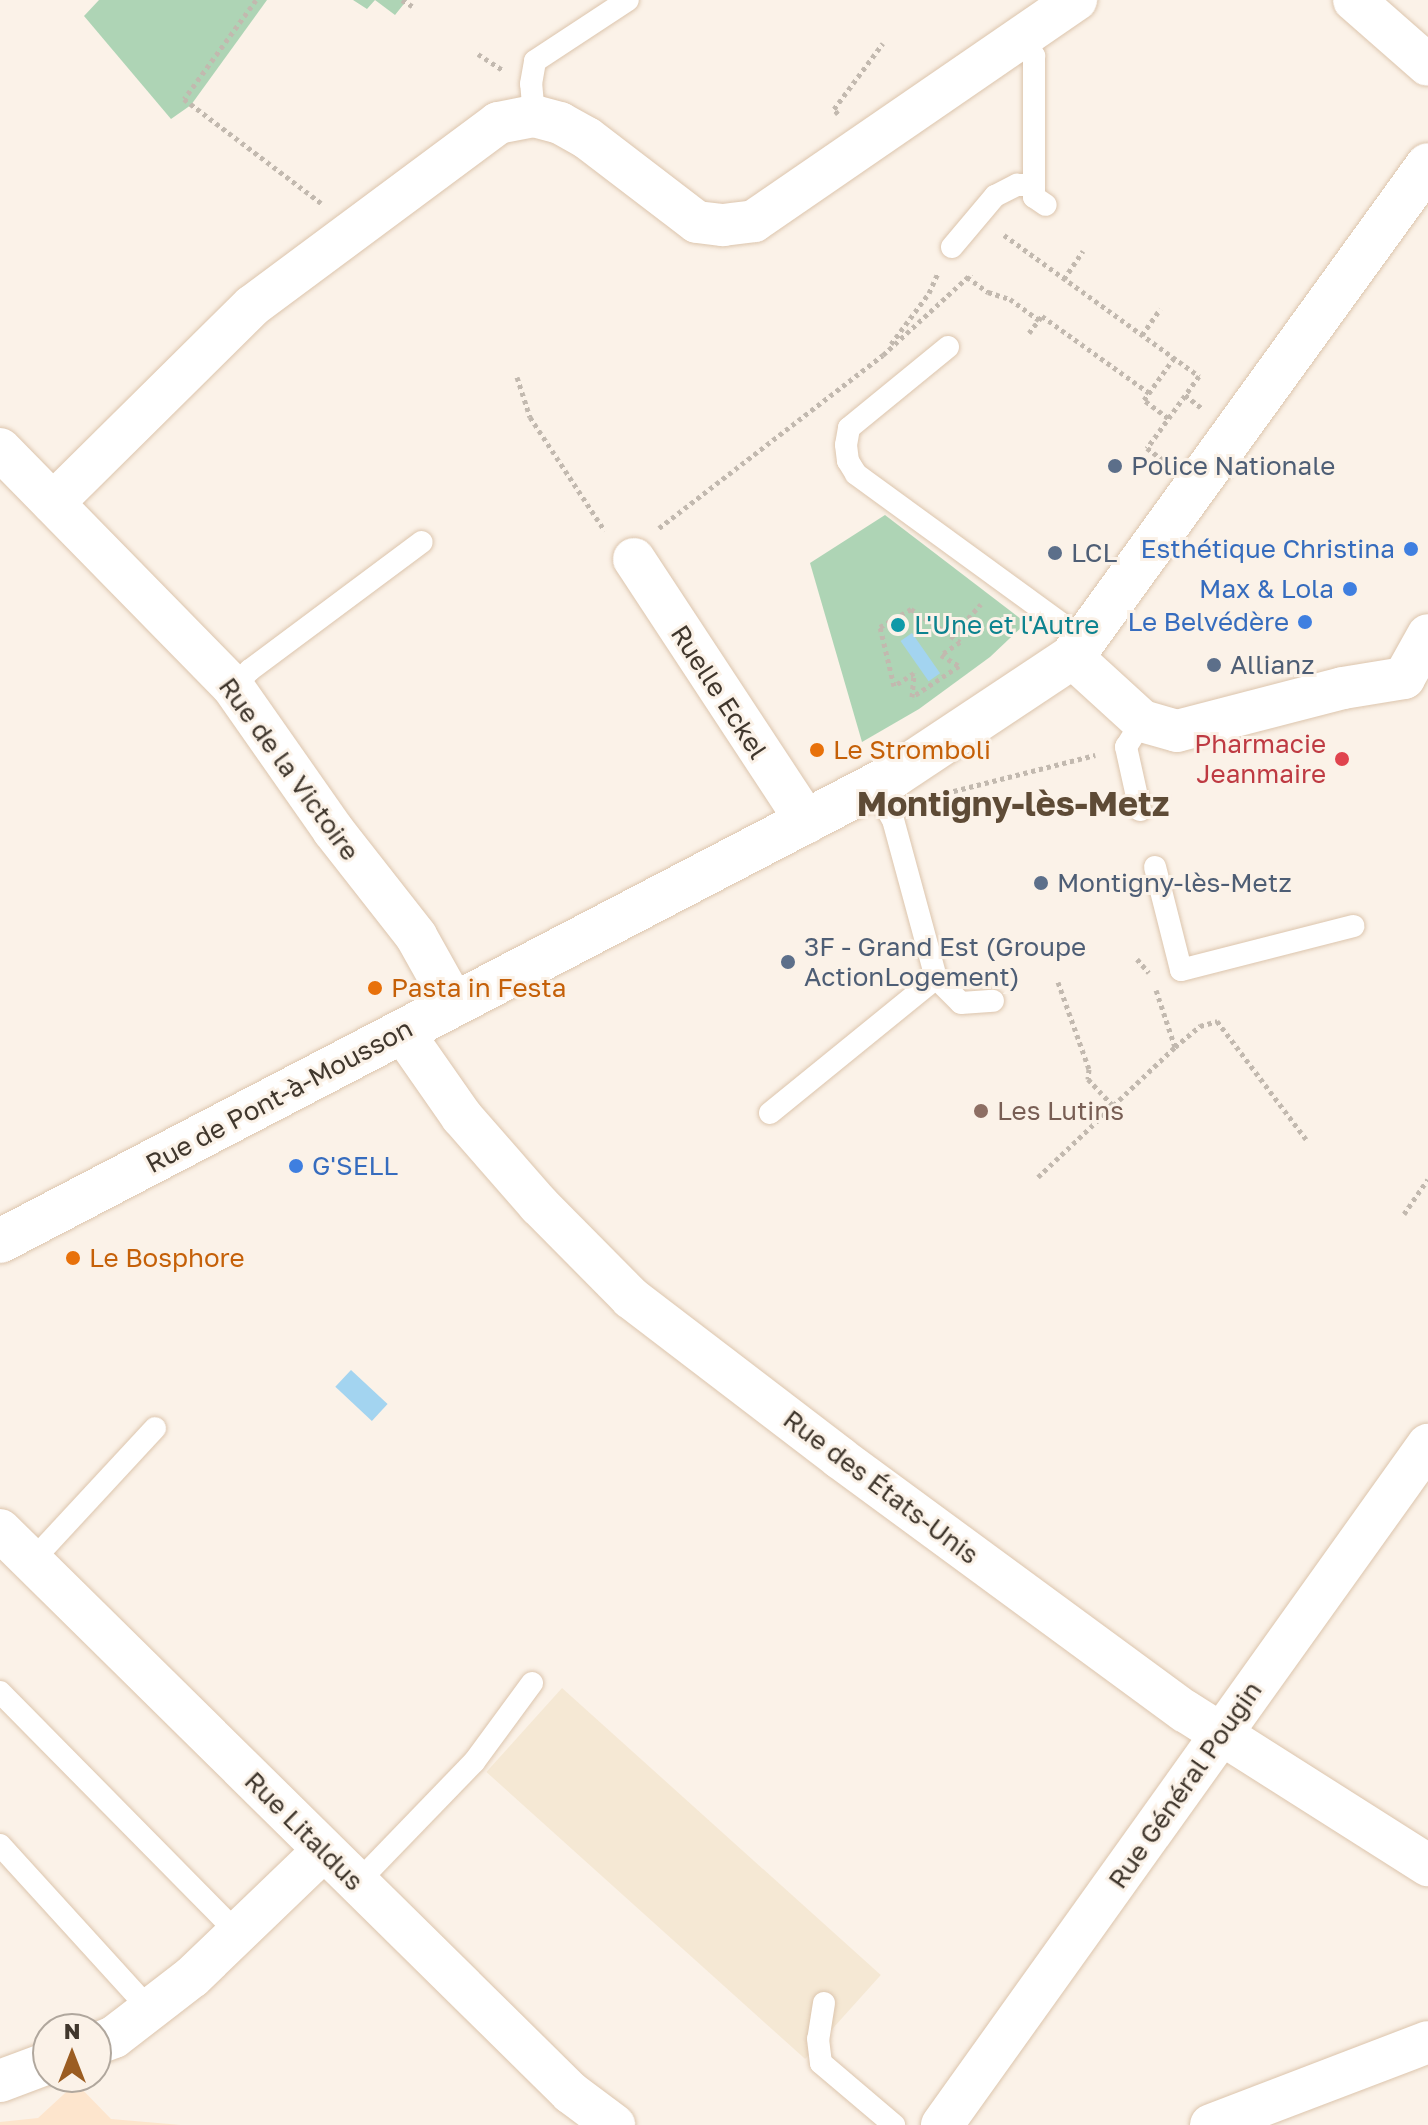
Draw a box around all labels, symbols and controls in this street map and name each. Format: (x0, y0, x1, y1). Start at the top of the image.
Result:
place label: Police Nationale (1131, 450, 1335, 482)
marker: Police Nationale (1106, 457, 1124, 475)
place label: Esthétique Christina (1141, 533, 1395, 565)
place label: LCL (1071, 537, 1117, 569)
marker: Esthétique Christina (1402, 540, 1420, 558)
marker: LCL (1046, 544, 1064, 562)
place label: Max & Lola (1199, 573, 1334, 605)
marker: Max & Lola (1341, 580, 1359, 598)
place label: Le Belvédère (1127, 606, 1289, 638)
place label: L'Une et l'Autre (914, 609, 1099, 641)
marker: Le Belvédère (1296, 613, 1314, 631)
marker: L'Une et l'Autre (889, 616, 907, 634)
street label: Ruelle Eckel (664, 619, 774, 765)
place label: Allianz (1230, 649, 1314, 681)
marker: Allianz (1205, 656, 1223, 674)
street label: Rue de la Victoire (212, 672, 366, 866)
place label: Pharmacie Jeanmaire (1194, 728, 1326, 790)
place label: Le Stromboli (833, 734, 991, 766)
marker: Le Stromboli (808, 741, 826, 759)
marker: Pharmacie Jeanmaire (1333, 750, 1351, 768)
district label: Montigny-lès-Metz (857, 784, 1169, 824)
place label: Montigny-lès-Metz (1057, 867, 1292, 899)
marker: Montigny-lès-Metz (1032, 874, 1050, 892)
place label: 3F - Grand Est (Groupe ActionLogement) (804, 931, 1086, 992)
marker: 3F - Grand Est (Groupe ActionLogement) (779, 953, 797, 971)
place label: Pasta in Festa (391, 972, 566, 1004)
marker: Pasta in Festa (366, 979, 384, 997)
street label: Rue de Pont-à-Mousson (140, 1012, 418, 1180)
place label: Les Lutins (997, 1095, 1124, 1127)
marker: Les Lutins (972, 1102, 990, 1120)
place label: G'SELL (312, 1150, 398, 1182)
marker: G'SELL (287, 1157, 305, 1175)
place label: Le Bosphore (89, 1242, 244, 1274)
marker: Le Bosphore (64, 1249, 82, 1267)
street label: Rue des États-Unis (777, 1403, 985, 1571)
street label: Rue Général Pougin (1102, 1676, 1268, 1894)
street label: Rue Litaldus (238, 1765, 370, 1897)
north arrow (32, 2013, 112, 2093)
text: N (64, 2017, 80, 2044)

